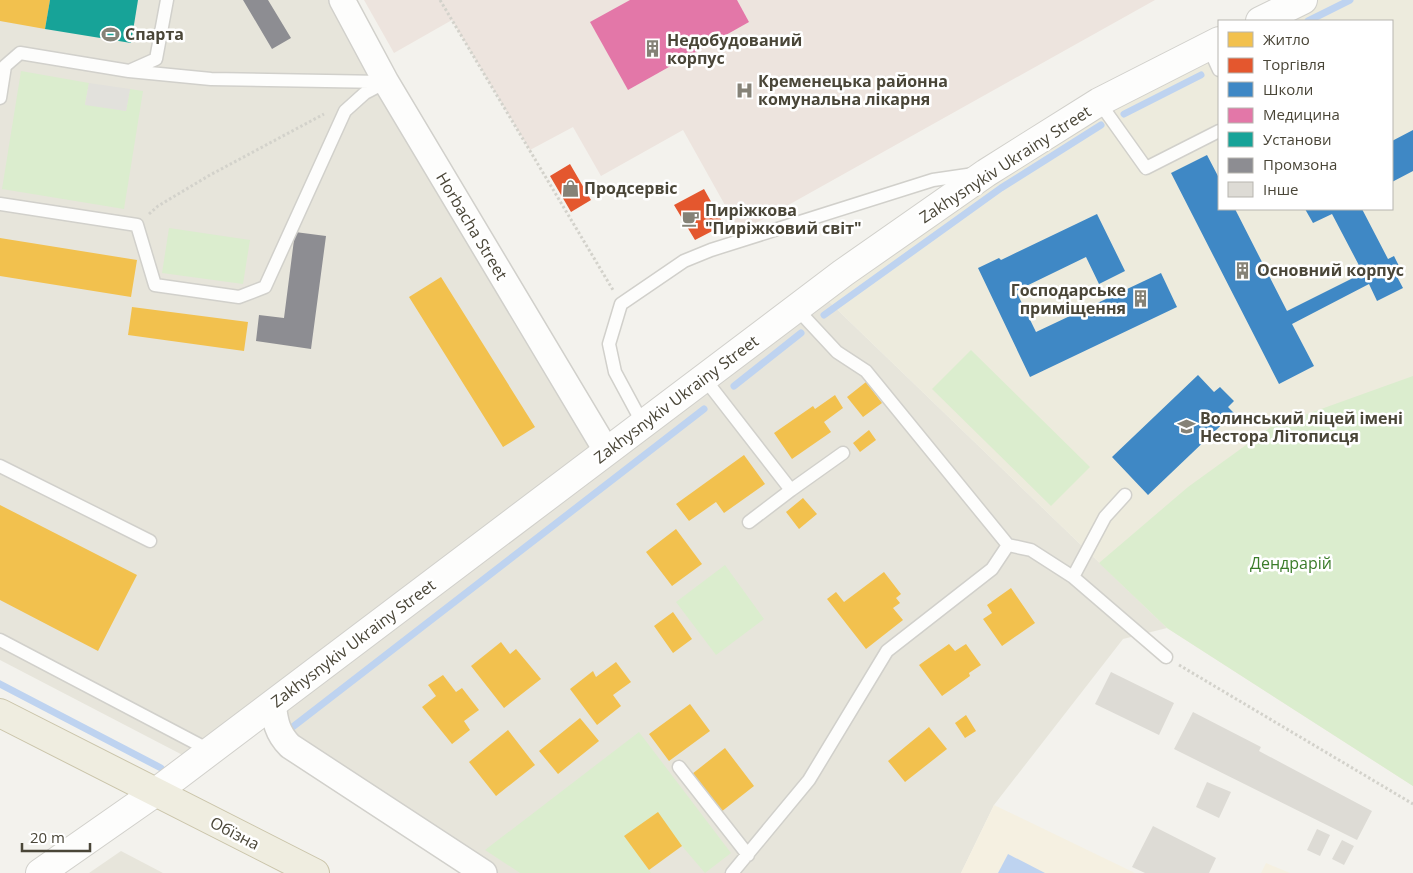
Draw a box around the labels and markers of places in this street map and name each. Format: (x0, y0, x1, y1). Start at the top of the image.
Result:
place label: Спарта (125, 23, 184, 45)
sports icon: Спарта (101, 24, 121, 44)
place label: Недобудований корпус (667, 29, 802, 69)
building icon: Недобудований корпус (643, 39, 663, 59)
place label: Кременецька районна комунальна лікарня (758, 70, 948, 110)
hospital icon: Кременецька районна комунальна лікарня (734, 80, 754, 100)
place label: Продсервіс (584, 177, 678, 199)
shop icon: Продсервіс (560, 178, 580, 198)
place label: Пиріжкова "Пиріжковий світ" (705, 199, 862, 239)
cafe icon: Пиріжкова "Пиріжковий світ" (681, 209, 701, 229)
place label: Основний корпус (1257, 259, 1404, 281)
building icon: Основний корпус (1233, 260, 1253, 280)
place label: Господарське приміщення (1011, 279, 1126, 319)
building icon: Господарське приміщення (1130, 289, 1150, 309)
place label: Волинський ліцей імені Нестора Літописця (1200, 407, 1403, 447)
school or university icon: Волинський ліцей імені Нестора Літописця (1176, 417, 1196, 437)

